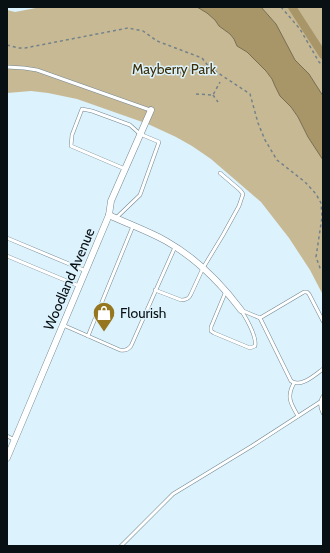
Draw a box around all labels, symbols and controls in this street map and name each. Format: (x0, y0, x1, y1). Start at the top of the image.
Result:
park label: Mayberry Park (132, 60, 217, 78)
street label: Woodland Avenue (39, 225, 99, 333)
shop icon: Flourish (91, 300, 117, 333)
place label: Flourish (120, 304, 166, 322)

